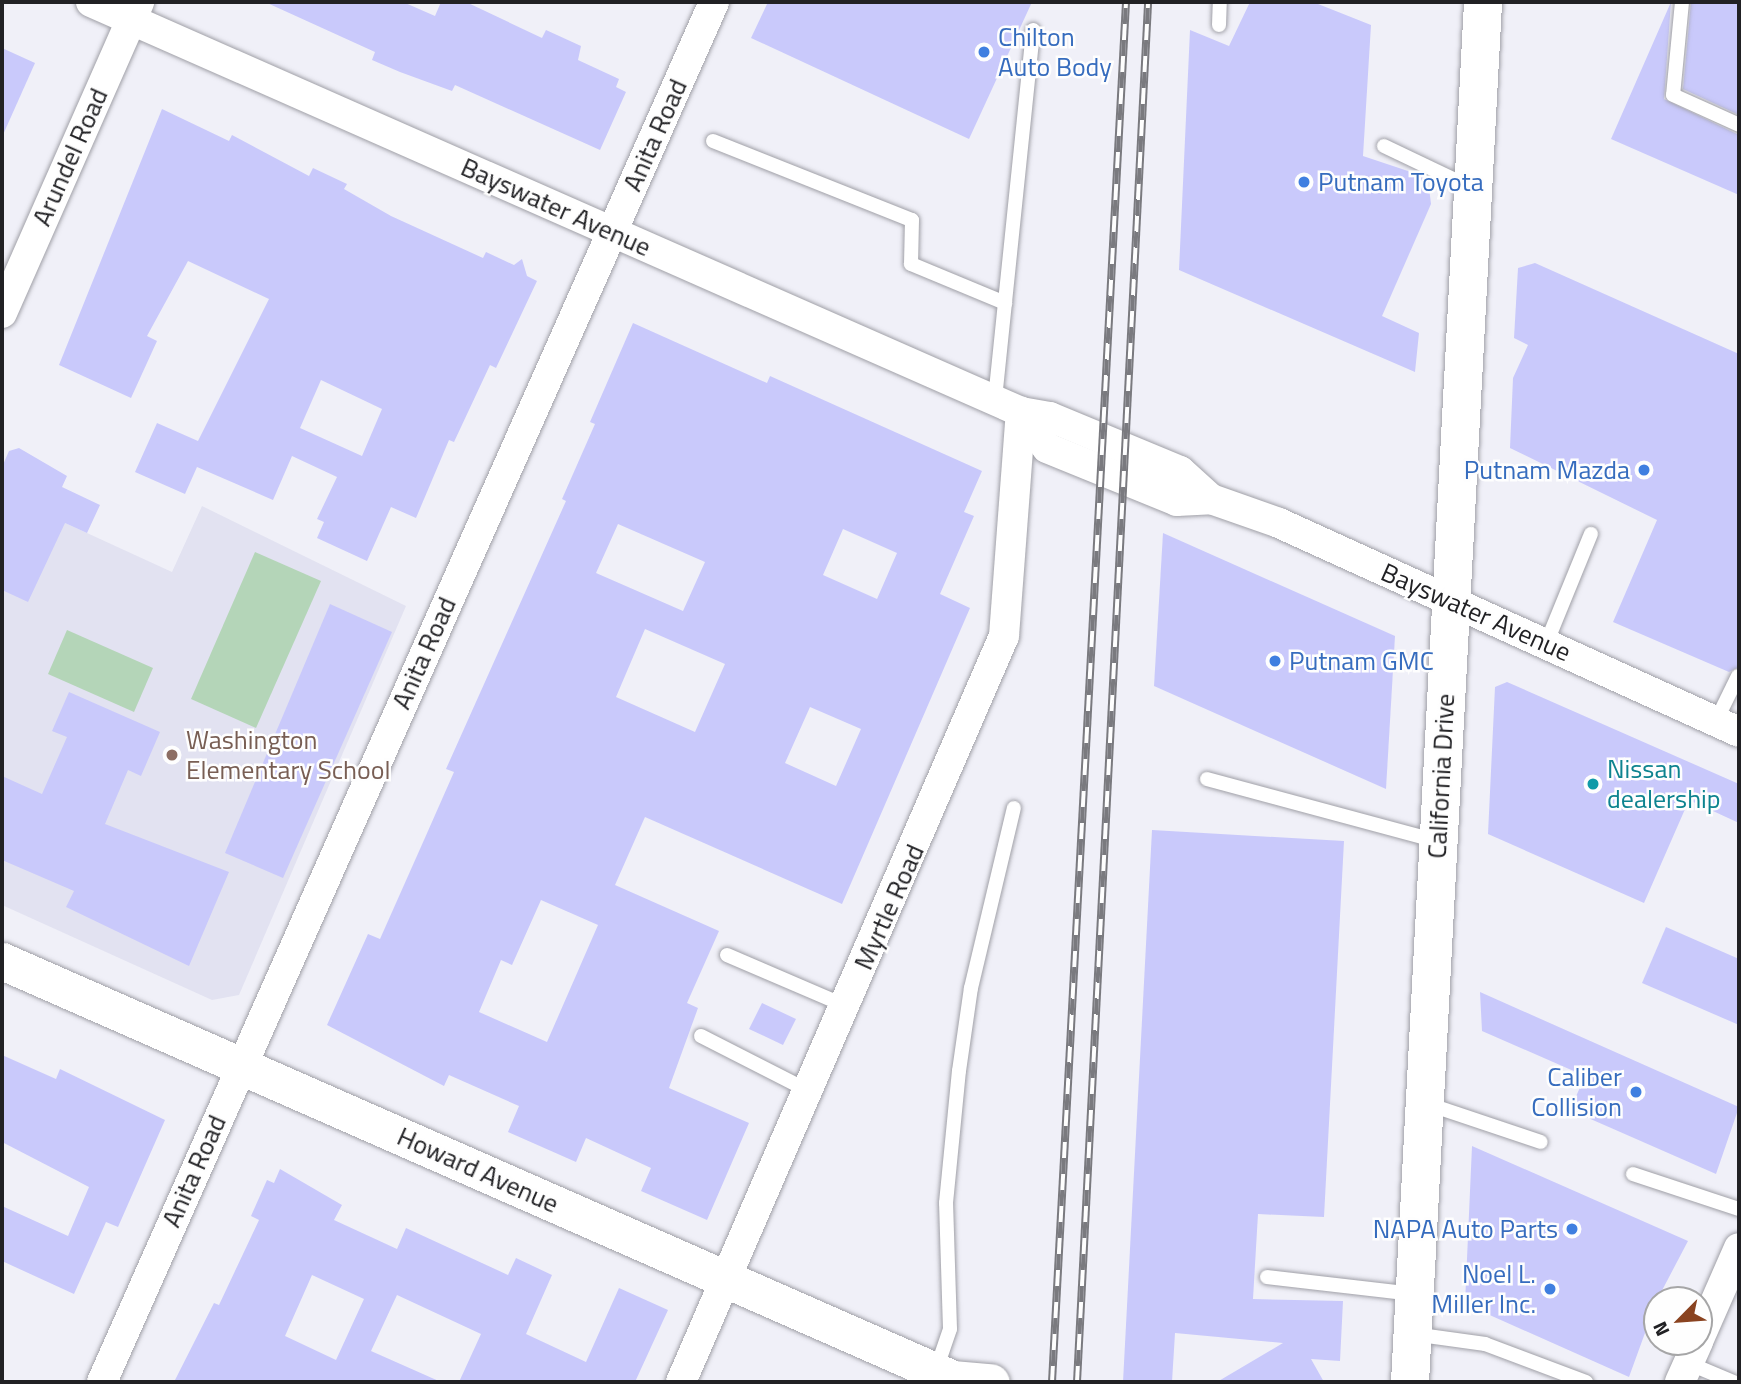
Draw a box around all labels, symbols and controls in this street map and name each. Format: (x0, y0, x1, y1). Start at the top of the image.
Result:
place label: Chilton Auto Body (998, 21, 1112, 82)
marker: Chilton Auto Body (976, 44, 992, 60)
street label: Anita Road (616, 74, 694, 196)
street label: Arundel Road (26, 83, 114, 231)
street label: Bayswater Avenue (456, 151, 656, 263)
place label: Putnam Toyota (1318, 166, 1484, 198)
marker: Putnam Toyota (1296, 174, 1312, 190)
place label: Putnam Mazda (1464, 454, 1630, 486)
marker: Putnam Mazda (1636, 462, 1652, 478)
street label: Bayswater Avenue (1376, 556, 1576, 668)
street label: Anita Road (385, 592, 463, 714)
place label: Putnam GMC (1289, 645, 1434, 677)
marker: Putnam GMC (1267, 653, 1283, 669)
street label: California Drive (1421, 693, 1461, 859)
place label: Washington Elementary School (186, 724, 391, 786)
marker: Washington Elementary School (164, 747, 180, 763)
place label: Nissan dealership (1607, 753, 1720, 814)
marker: Nissan dealership (1585, 776, 1601, 792)
street label: Myrtle Road (848, 840, 930, 974)
place label: Caliber Collision (1531, 1061, 1622, 1122)
marker: Caliber Collision (1628, 1084, 1644, 1100)
street label: Anita Road (155, 1110, 233, 1232)
street label: Howard Avenue (393, 1121, 563, 1219)
place label: NAPA Auto Parts (1373, 1213, 1558, 1245)
marker: NAPA Auto Parts (1564, 1221, 1580, 1237)
place label: Noel L. Miller Inc. (1431, 1258, 1536, 1320)
marker: Noel L. Miller Inc. (1542, 1281, 1558, 1297)
north arrow (1643, 1286, 1713, 1356)
text: N (1644, 1317, 1676, 1341)

